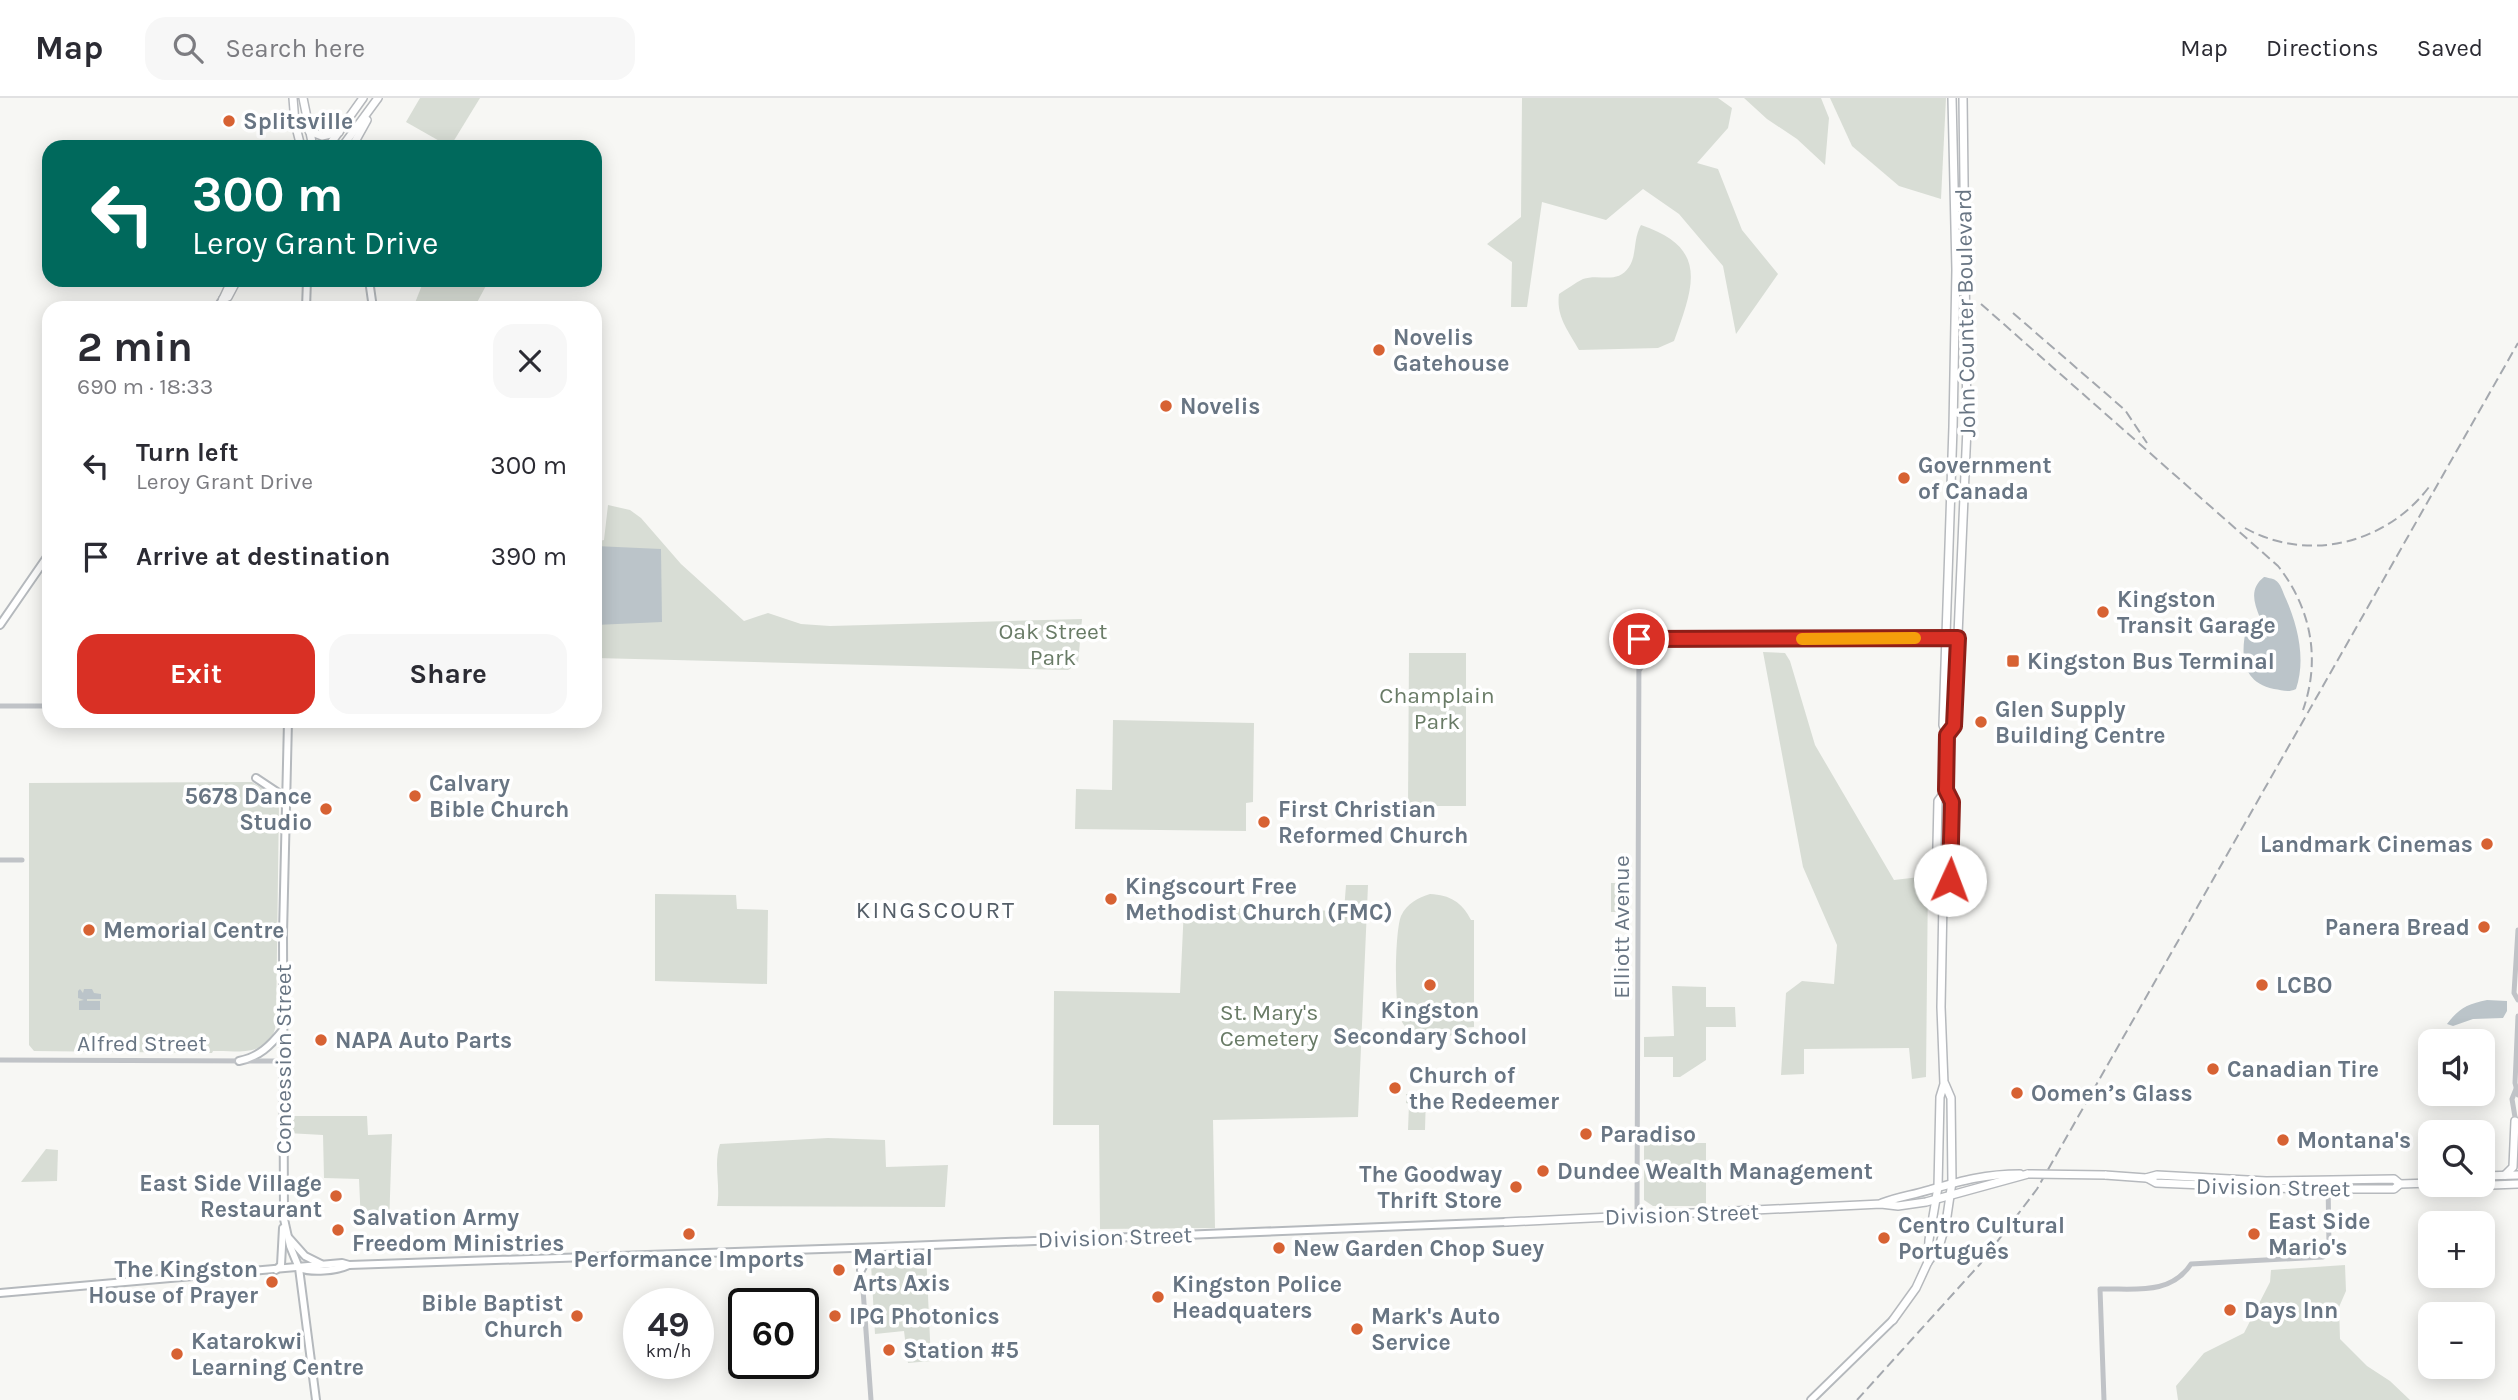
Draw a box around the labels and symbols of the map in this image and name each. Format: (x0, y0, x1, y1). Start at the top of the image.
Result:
place label: Splitsville (243, 108, 353, 135)
marker: Splitsville (221, 113, 237, 129)
street label: John Counter Boulevard (1950, 188, 1981, 438)
place label: Novelis Gatehouse (1393, 324, 1509, 377)
marker: Novelis Gatehouse (1371, 342, 1387, 358)
place label: Novelis (1180, 393, 1260, 420)
marker: Novelis (1158, 398, 1174, 414)
place label: Government of Canada (1918, 452, 2052, 505)
marker: Government of Canada (1896, 470, 1912, 486)
place label: Kingston Transit Garage (2117, 586, 2276, 639)
marker: Kingston Transit Garage (2095, 604, 2111, 620)
pin (1609, 609, 1669, 669)
park label: Oak Street Park (998, 618, 1108, 671)
place label: Kingston Bus Terminal (2027, 648, 2275, 675)
marker: Kingston Bus Terminal (2005, 653, 2021, 669)
park label: Champlain Park (1379, 682, 1495, 735)
place label: Glen Supply Building Centre (1995, 696, 2165, 749)
marker: Glen Supply Building Centre (1973, 714, 1989, 730)
place label: Calvary Bible Church (429, 770, 569, 823)
place label: 5678 Dance Studio (185, 783, 312, 836)
marker: Calvary Bible Church (407, 788, 423, 804)
place label: First Christian Reformed Church (1278, 796, 1468, 849)
marker: 5678 Dance Studio (318, 801, 334, 817)
marker: First Christian Reformed Church (1256, 814, 1272, 830)
place label: Landmark Cinemas (2260, 831, 2473, 858)
marker: Landmark Cinemas (2479, 836, 2495, 852)
position arrow (1913, 843, 1987, 917)
street label: Elliott Avenue (1608, 855, 1635, 999)
place label: Kingscourt Free Methodist Church (FMC) (1125, 873, 1393, 926)
marker: Kingscourt Free Methodist Church (FMC) (1103, 891, 1119, 907)
district label: KINGSCOURT (856, 896, 1016, 924)
place label: Panera Bread (2325, 914, 2470, 941)
place label: Memorial Centre (103, 917, 284, 944)
marker: Panera Bread (2476, 919, 2492, 935)
marker: Memorial Centre (81, 922, 97, 938)
street label: Concession Street (270, 964, 297, 1154)
place label: LCBO (2276, 972, 2333, 999)
marker: Kingston Secondary School (1422, 977, 1438, 993)
marker: LCBO (2254, 977, 2270, 993)
place label: Kingston Secondary School (1333, 997, 1527, 1050)
park label: St. Mary's Cemetery (1220, 999, 1319, 1052)
place label: NAPA Auto Parts (335, 1027, 512, 1054)
street label: Alfred Street (77, 1030, 207, 1057)
marker: NAPA Auto Parts (313, 1032, 329, 1048)
place label: Canadian Tire (2227, 1056, 2379, 1083)
marker: Canadian Tire (2205, 1061, 2221, 1077)
place label: Church of the Redeemer (1409, 1062, 1559, 1115)
marker: Church of the Redeemer (1387, 1080, 1403, 1096)
place label: Oomen’s Glass (2031, 1080, 2193, 1107)
marker: Oomen’s Glass (2009, 1085, 2025, 1101)
place label: Paradiso (1600, 1121, 1696, 1148)
marker: Paradiso (1578, 1126, 1594, 1142)
place label: Montana's (2297, 1127, 2411, 1154)
marker: Montana's (2275, 1132, 2291, 1148)
place label: Dundee Wealth Management (1557, 1158, 1873, 1185)
place label: The Goodway Thrift Store (1359, 1161, 1502, 1214)
marker: Dundee Wealth Management (1535, 1163, 1551, 1179)
place label: East Side Village Restaurant (139, 1170, 322, 1223)
street label: Division Street (2196, 1173, 2351, 1202)
marker: The Goodway Thrift Store (1508, 1179, 1524, 1195)
marker: East Side Village Restaurant (328, 1188, 344, 1204)
street label: Division Street (1604, 1198, 1760, 1231)
place label: Salvation Army Freedom Ministries (352, 1204, 564, 1257)
place label: East Side Mario's (2268, 1208, 2371, 1261)
place label: Centro Cultural Português (1898, 1212, 2065, 1265)
street label: Division Street (1037, 1221, 1193, 1254)
marker: Salvation Army Freedom Ministries (330, 1222, 346, 1238)
marker: Performance Imports (681, 1226, 697, 1242)
marker: East Side Mario's (2246, 1226, 2262, 1242)
marker: Centro Cultural Português (1876, 1230, 1892, 1246)
place label: New Garden Chop Suey (1293, 1235, 1544, 1262)
marker: New Garden Chop Suey (1271, 1240, 1287, 1256)
place label: Martial Arts Axis (853, 1244, 950, 1297)
place label: Performance Imports (574, 1246, 804, 1273)
place label: The Kingston House of Prayer (88, 1256, 258, 1309)
marker: Martial Arts Axis (831, 1262, 847, 1278)
place label: Kingston Police Headquaters (1172, 1271, 1342, 1324)
marker: The Kingston House of Prayer (264, 1274, 280, 1290)
speed limit sign: 60 (728, 1288, 819, 1379)
marker: Kingston Police Headquaters (1150, 1289, 1166, 1305)
place label: Bible Baptist Church (421, 1290, 563, 1343)
place label: Days Inn (2244, 1297, 2338, 1324)
marker: Days Inn (2222, 1302, 2238, 1318)
place label: IPG Photonics (849, 1303, 1000, 1330)
place label: Mark's Auto Service (1371, 1303, 1500, 1356)
marker: Bible Baptist Church (569, 1308, 585, 1324)
marker: IPG Photonics (827, 1308, 843, 1324)
marker: Mark's Auto Service (1349, 1321, 1365, 1337)
place label: Katarokwi Learning Centre (191, 1328, 364, 1381)
place label: Station #5 (903, 1337, 1019, 1364)
marker: Station #5 (881, 1342, 897, 1358)
marker: Katarokwi Learning Centre (169, 1346, 185, 1362)

